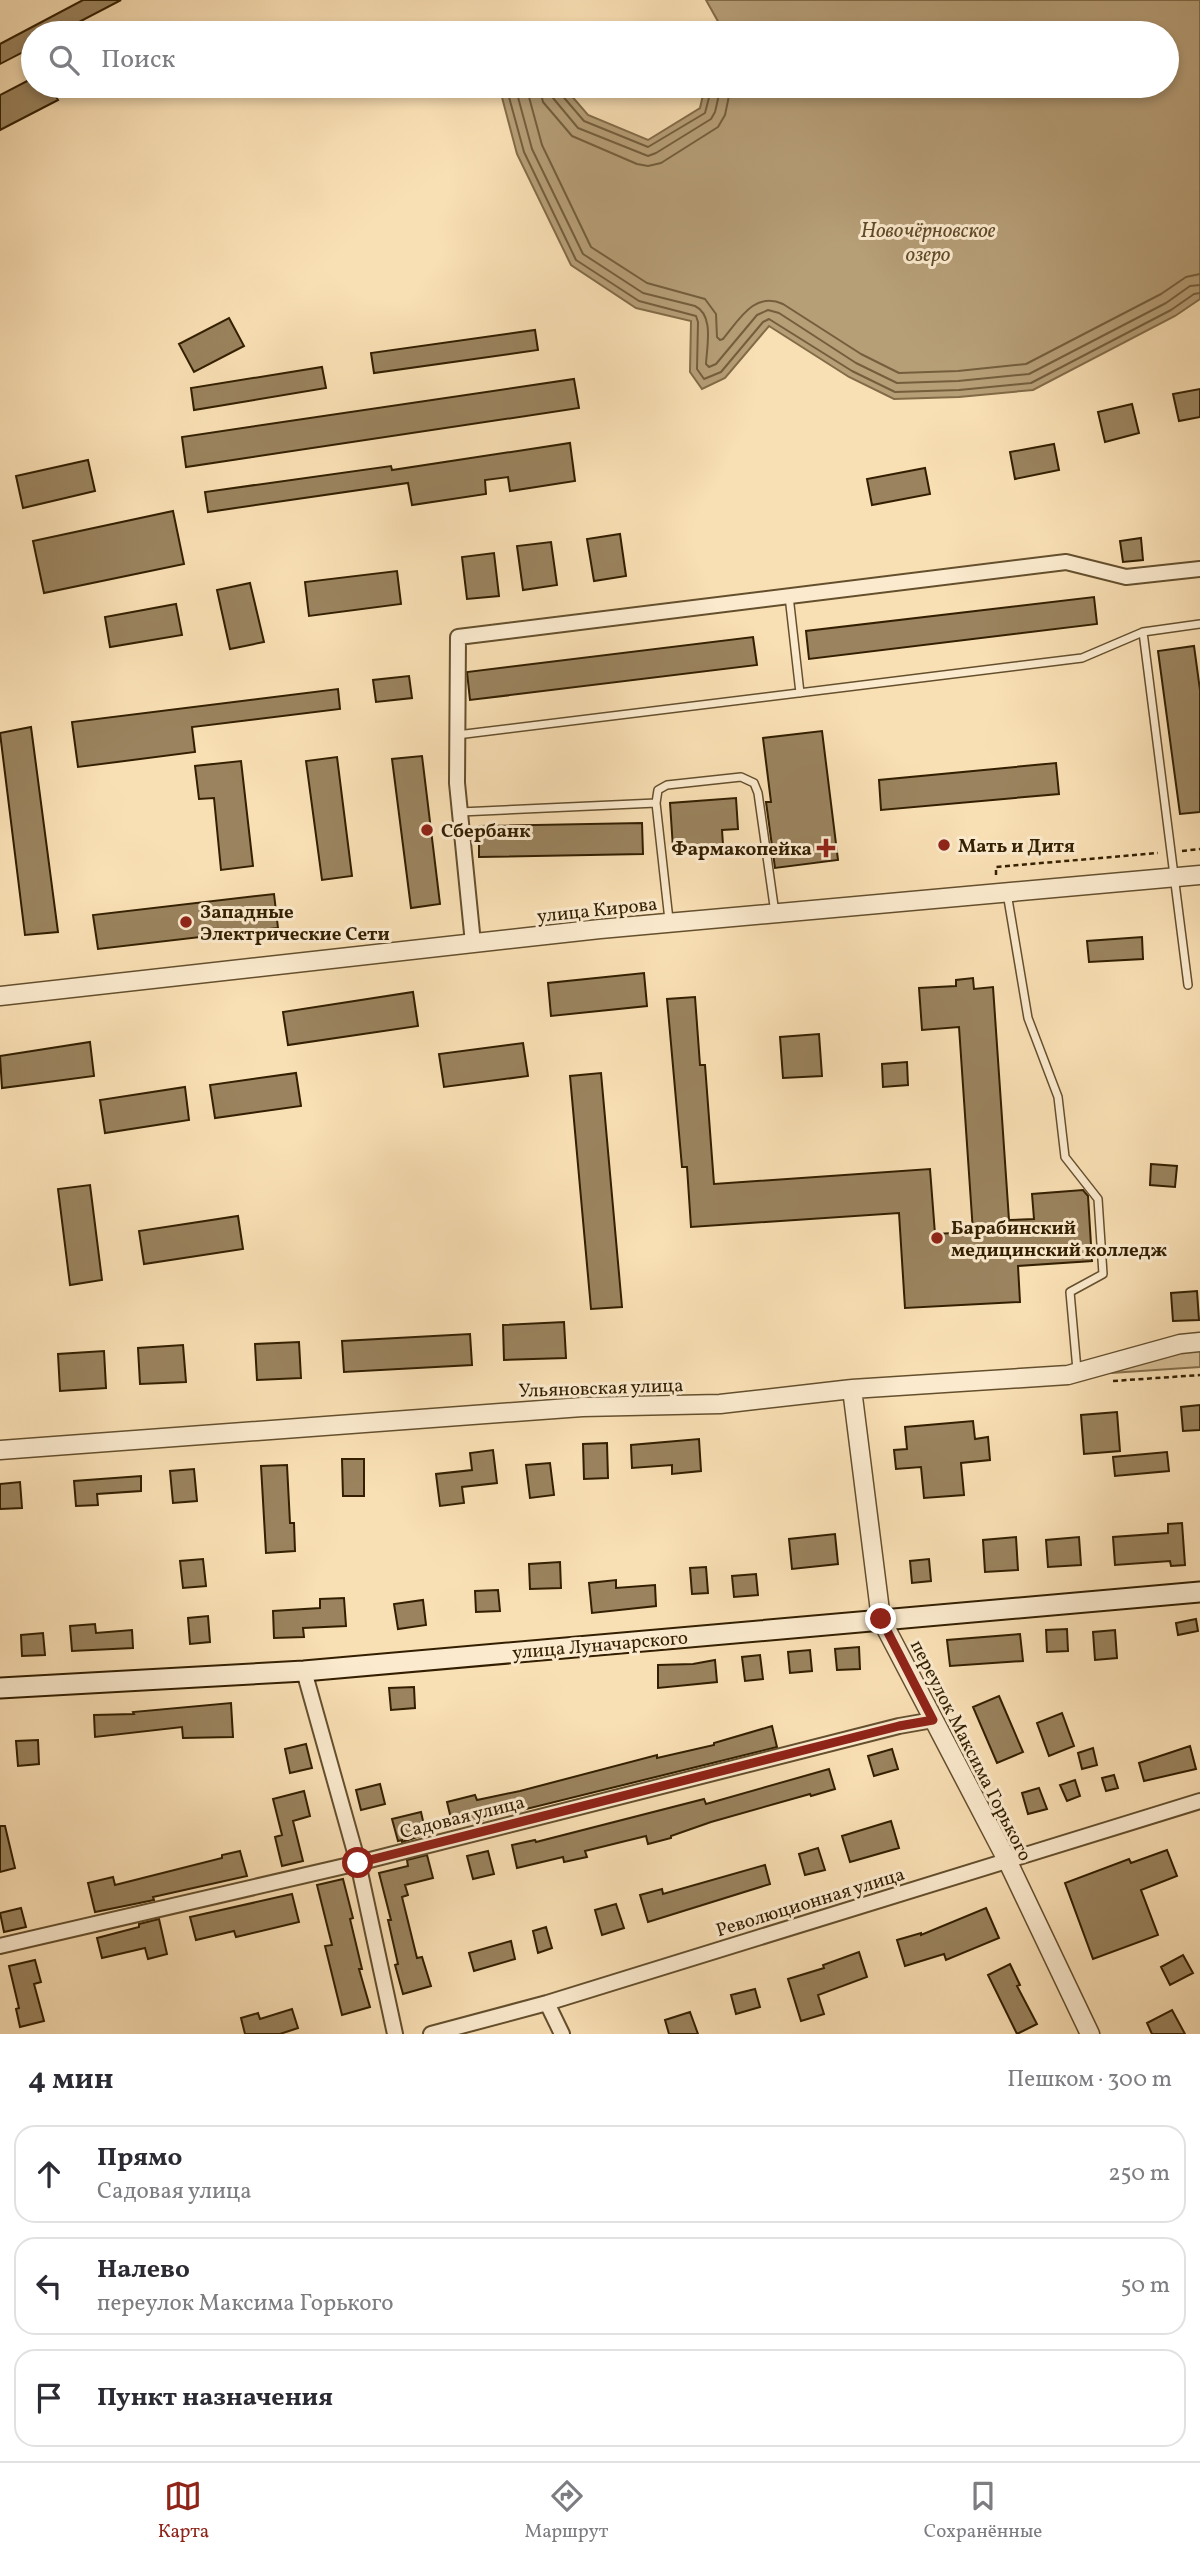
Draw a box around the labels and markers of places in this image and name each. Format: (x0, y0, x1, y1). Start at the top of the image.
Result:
place label: Сбербанк (441, 819, 531, 845)
marker: Сбербанк (419, 822, 435, 838)
place label: Мать и Дитя (958, 834, 1075, 860)
place label: Фармакопейка (671, 837, 812, 863)
marker: Мать и Дитя (936, 837, 952, 853)
marker: Фармакопейка (818, 840, 834, 856)
place label: Западные Электрические Сети (200, 900, 390, 948)
marker: Западные Электрические Сети (178, 914, 194, 930)
place label: Барабинский медицинский колледж (951, 1216, 1167, 1264)
marker: Барабинский медицинский колледж (929, 1230, 945, 1246)

